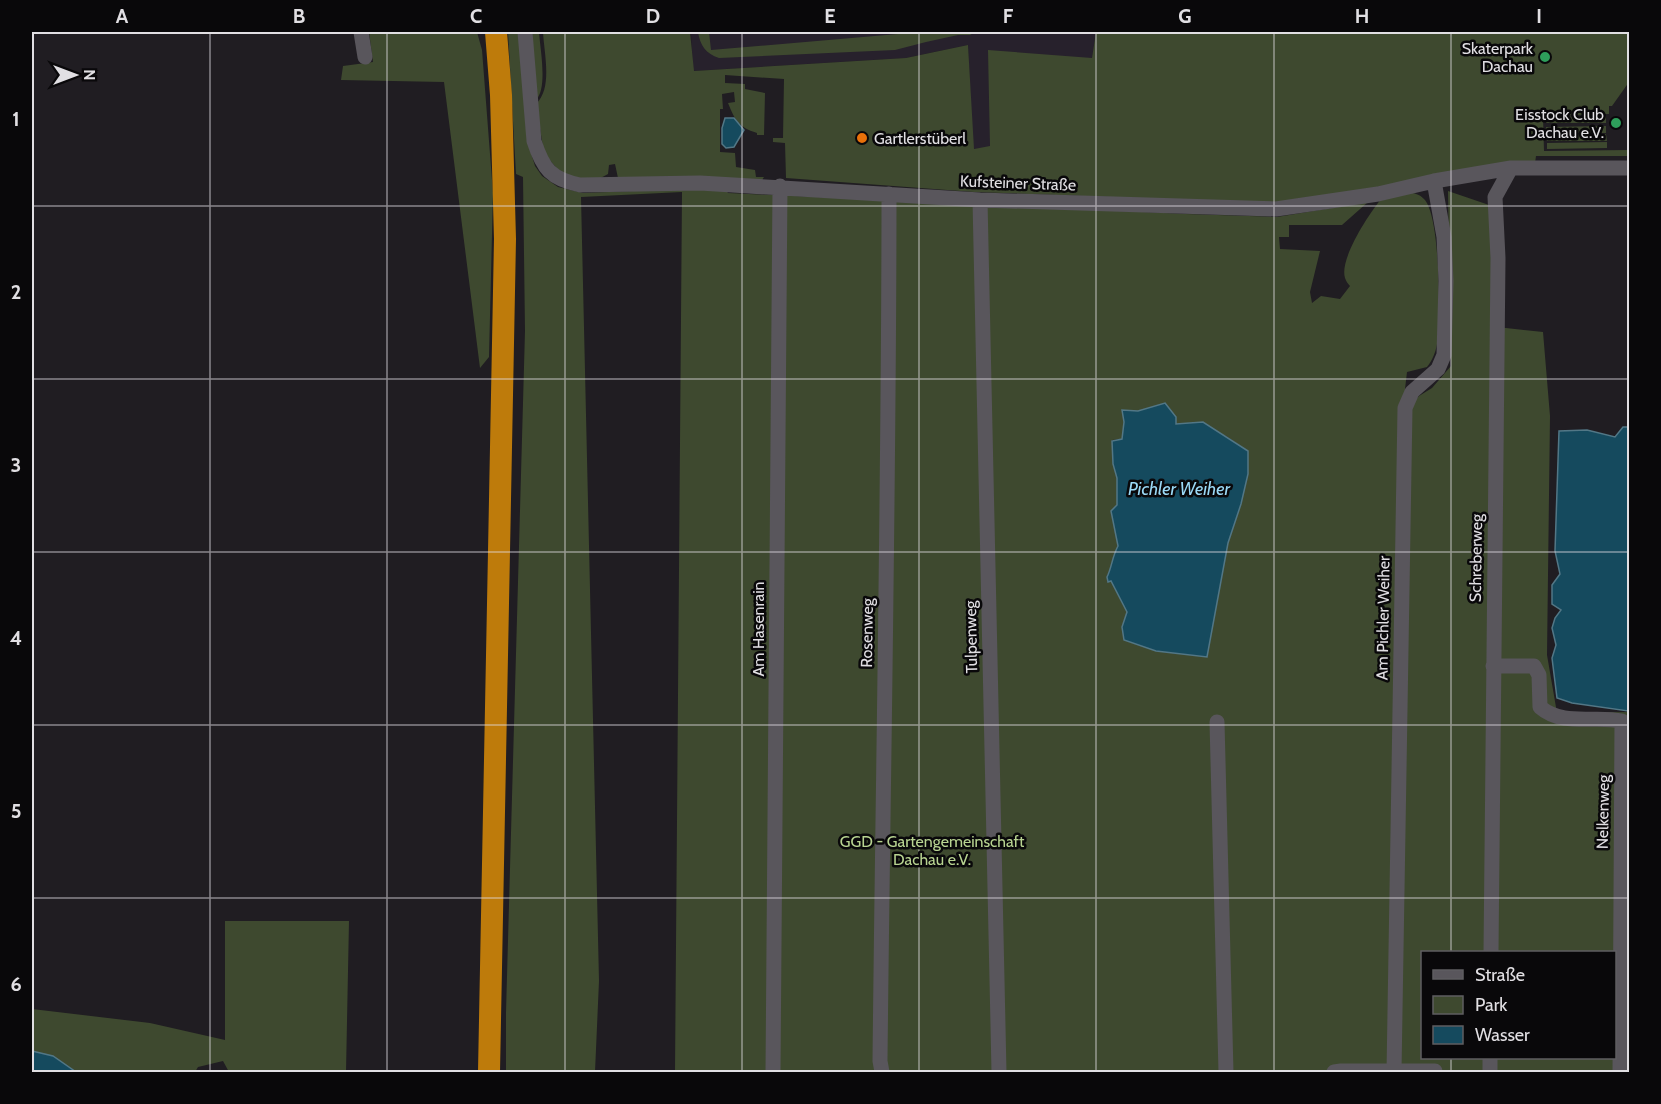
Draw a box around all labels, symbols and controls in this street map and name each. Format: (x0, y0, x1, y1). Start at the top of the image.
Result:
text: A (116, 4, 129, 28)
text: B (293, 4, 305, 28)
text: C (470, 4, 482, 28)
text: D (646, 4, 660, 28)
text: E (824, 4, 836, 28)
text: F (1003, 4, 1014, 28)
text: G (1178, 4, 1192, 28)
text: H (1355, 4, 1369, 28)
text: I (1536, 4, 1542, 28)
place label: Skaterpark Dachau (1462, 39, 1534, 76)
north arrow (45, 45, 105, 105)
marker: Skaterpark Dachau (1538, 50, 1552, 64)
text: N (80, 69, 99, 81)
place label: Eisstock Club Dachau e.V. (1515, 105, 1604, 142)
text: 1 (12, 107, 20, 131)
marker: Eisstock Club Dachau e.V. (1609, 116, 1623, 130)
place label: Gartlerstüberl (874, 129, 966, 148)
marker: Gartlerstüberl (855, 131, 869, 145)
street label: Kufsteiner Straße (960, 171, 1076, 195)
text: 2 (11, 280, 21, 304)
text: 3 (11, 453, 21, 477)
water label: Pichler Weiher (1128, 478, 1231, 500)
street label: Schreberweg (1466, 513, 1486, 602)
street label: Am Pichler Weiher (1372, 555, 1394, 680)
street label: Am Hasenrain (749, 581, 768, 677)
street label: Rosenweg (857, 597, 877, 668)
street label: Tulpenweg (961, 599, 981, 674)
text: 4 (10, 626, 22, 650)
street label: Nelkenweg (1593, 774, 1613, 849)
text: 5 (11, 799, 21, 823)
park label: GGD - Gartengemeinschaft Dachau e.V. (840, 832, 1025, 869)
legend (1421, 951, 1616, 1059)
text: Straße (1475, 964, 1525, 986)
text: 6 (10, 972, 22, 996)
text: Park (1475, 994, 1508, 1016)
text: Wasser (1475, 1024, 1530, 1046)

